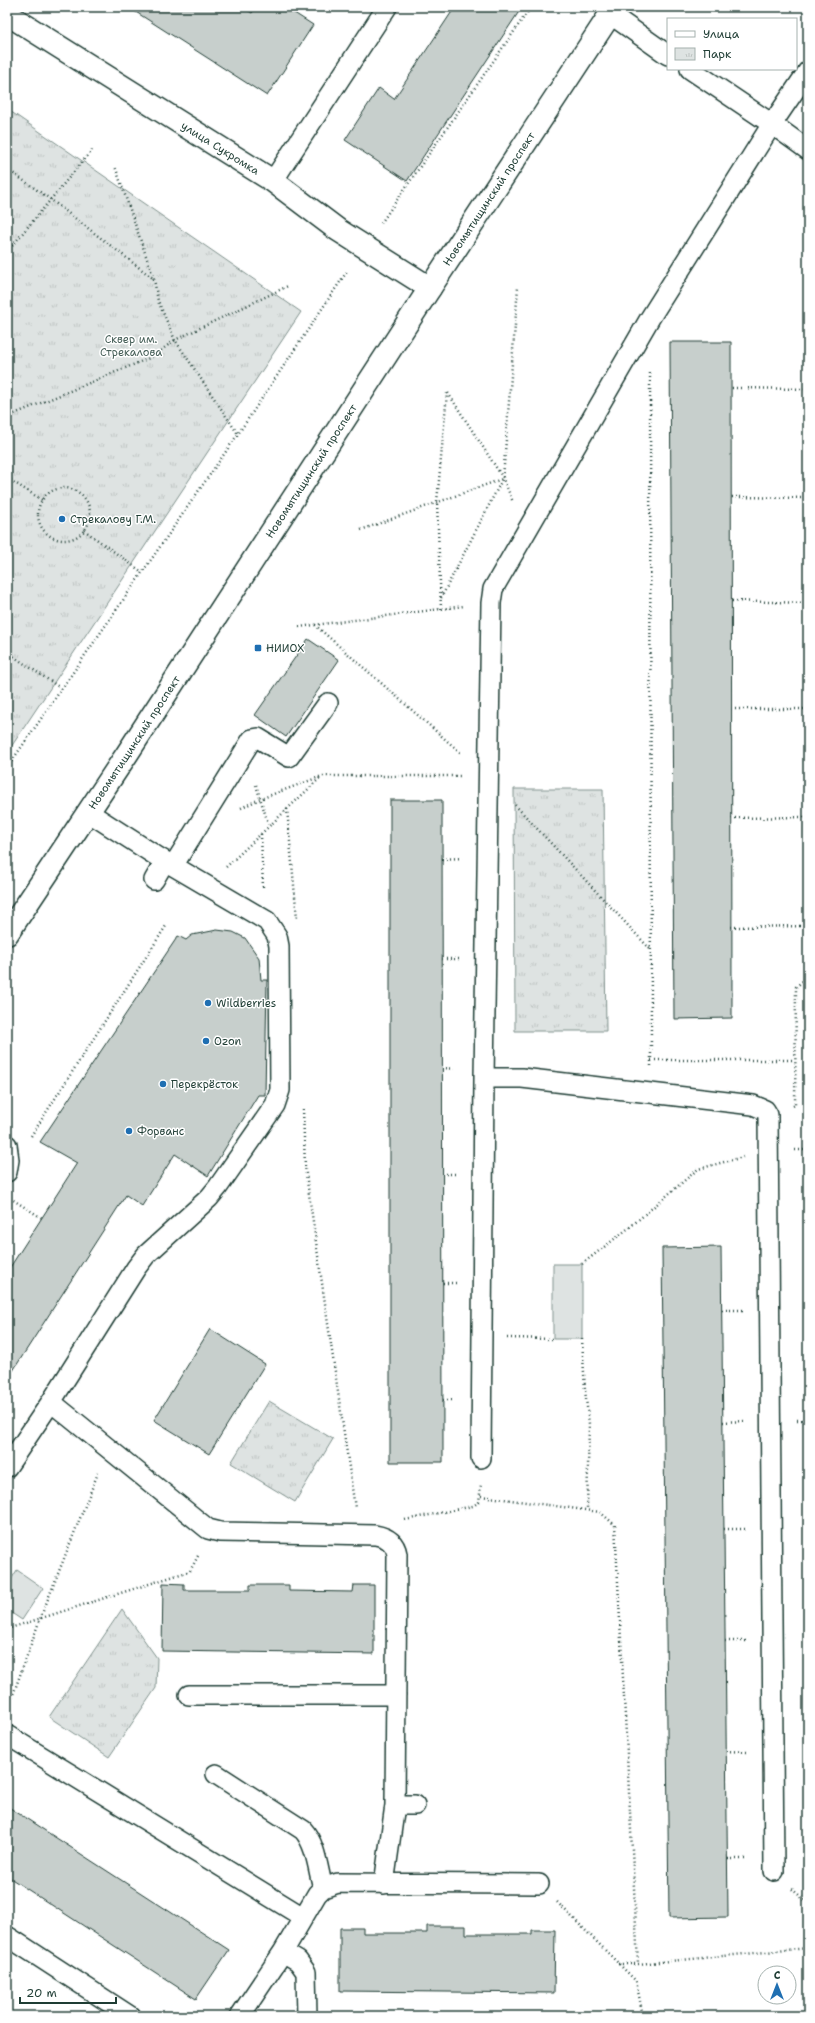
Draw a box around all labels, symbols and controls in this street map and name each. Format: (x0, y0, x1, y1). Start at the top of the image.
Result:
legend (667, 18, 797, 70)
text: Улица (703, 26, 740, 42)
text: Парк (703, 46, 732, 62)
street label: улица Сукромка (179, 118, 262, 178)
street label: Новомытищинский проспект (439, 129, 538, 269)
park label: Сквер им. Стрекалова (100, 332, 162, 360)
street label: Новомытищинский проспект (262, 401, 360, 541)
place label: Стрекалову Г.М. (70, 512, 156, 527)
marker: Стрекалову Г.М. (57, 514, 67, 524)
place label: НИИОХ (266, 641, 304, 656)
marker: НИИОХ (253, 643, 263, 653)
street label: Новомытищинский проспект (85, 672, 184, 812)
place label: Wildberries (216, 996, 276, 1011)
marker: Wildberries (203, 998, 213, 1008)
place label: Ozon (214, 1034, 242, 1049)
marker: Ozon (201, 1036, 211, 1046)
place label: Перекрёсток (171, 1077, 238, 1092)
marker: Перекрёсток (158, 1079, 168, 1089)
place label: Форванс (137, 1124, 185, 1139)
marker: Форванс (124, 1126, 134, 1136)
north arrow (757, 1965, 797, 2005)
text: С (774, 1968, 781, 1983)
scale bar (20, 1979, 116, 2005)
text: 20 m (26, 1985, 57, 2001)

